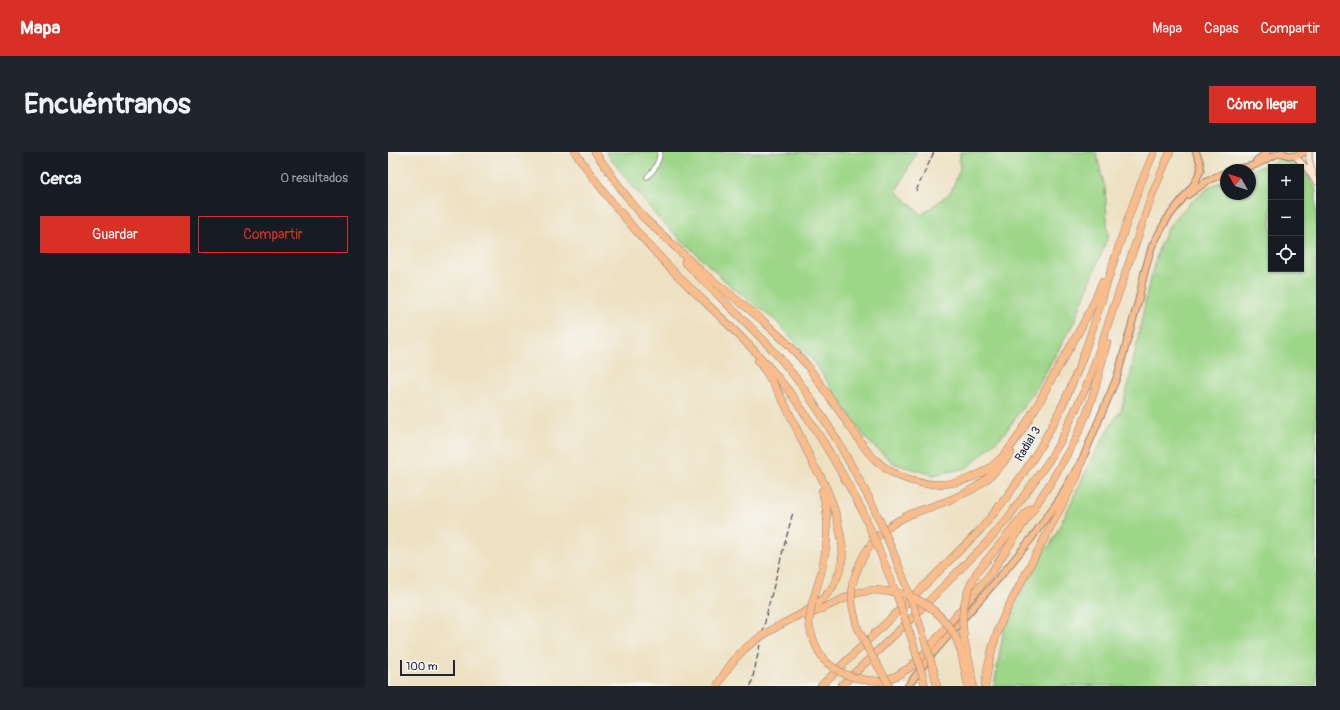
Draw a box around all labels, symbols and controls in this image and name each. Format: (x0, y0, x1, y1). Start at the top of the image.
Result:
text: Mapa (20, 16, 60, 40)
text: Mapa (1152, 20, 1182, 37)
text: Capas (1204, 20, 1239, 37)
text: Compartir (1261, 20, 1320, 37)
button: Cómo llegar (1209, 86, 1316, 123)
text: Encuéntranos (24, 87, 191, 122)
north arrow (1220, 164, 1256, 200)
map controls (1268, 164, 1304, 272)
button: + (1268, 164, 1304, 200)
text: Cerca (40, 168, 81, 189)
text: 0 resultados (280, 170, 348, 186)
button: − (1268, 200, 1304, 236)
button: Guardar (40, 216, 190, 253)
button: Compartir (198, 216, 348, 253)
button: locate (1268, 236, 1304, 272)
street label: Radial 3 (1012, 423, 1044, 464)
scale bar (400, 658, 455, 677)
text: 100 m (406, 660, 437, 673)

